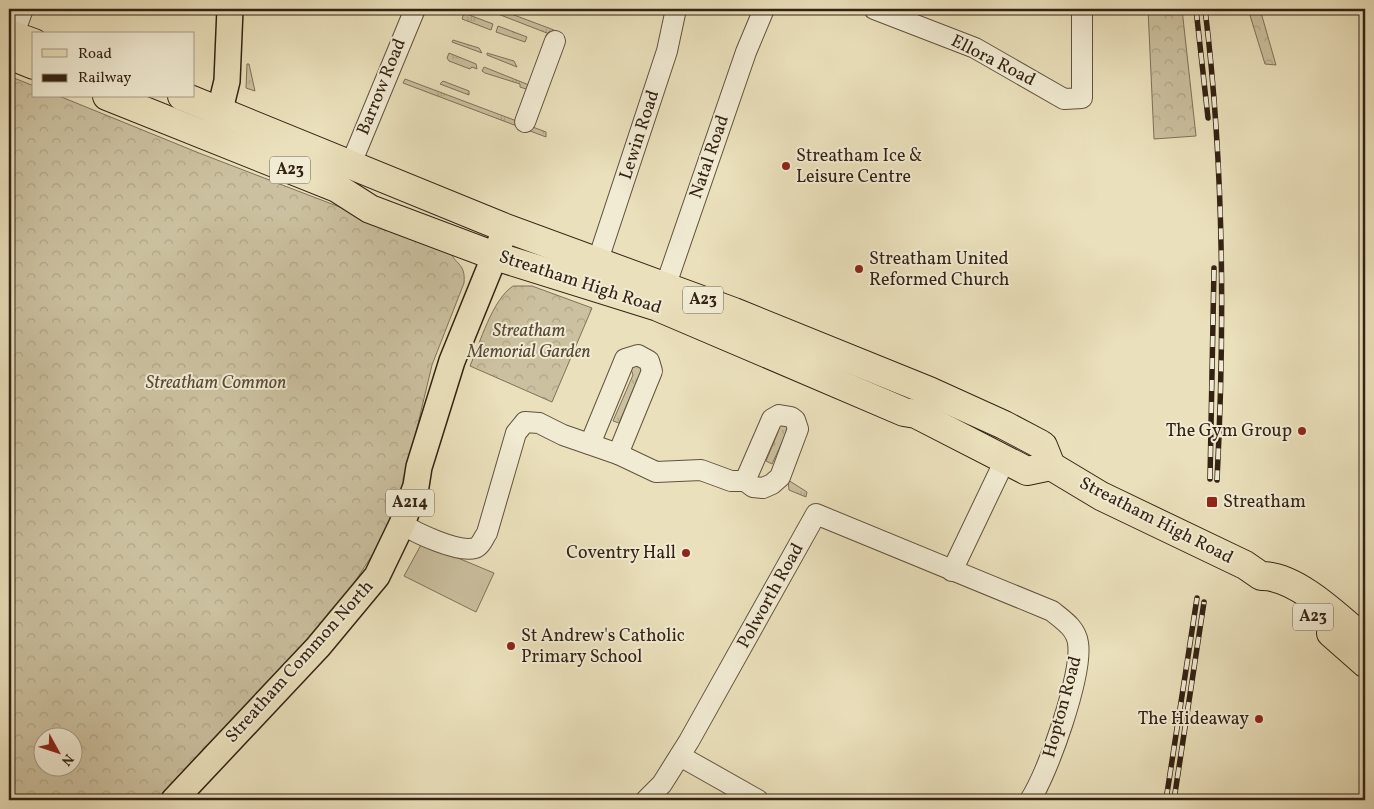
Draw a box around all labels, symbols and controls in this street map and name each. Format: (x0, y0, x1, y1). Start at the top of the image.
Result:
street label: Ellora Road (946, 29, 1040, 93)
legend (32, 32, 195, 98)
street label: Barrow Road (351, 35, 413, 139)
text: Road (78, 44, 112, 65)
text: Railway (78, 68, 131, 89)
street label: Lewin Road (614, 87, 666, 183)
street label: Natal Road (684, 112, 736, 202)
place label: Streatham Ice & Leisure Centre (796, 144, 922, 190)
road number: A23 (270, 156, 310, 184)
marker: Streatham Ice & Leisure Centre (780, 160, 792, 172)
street label: Streatham High Road (495, 245, 665, 321)
place label: Streatham United Reformed Church (869, 247, 1010, 293)
marker: Streatham United Reformed Church (853, 263, 865, 275)
road number: A23 (683, 286, 723, 314)
park label: Streatham Memorial Garden (466, 319, 591, 365)
park label: Streatham Common (146, 371, 286, 396)
place label: The Gym Group (1166, 419, 1292, 444)
marker: The Gym Group (1296, 425, 1308, 437)
street label: Streatham High Road (1075, 471, 1237, 571)
road number: A214 (386, 489, 434, 516)
place label: Streatham (1223, 490, 1306, 515)
marker: Streatham (1205, 495, 1219, 509)
street label: Polworth Road (732, 539, 810, 653)
place label: Coventry Hall (566, 541, 676, 566)
marker: Coventry Hall (680, 547, 692, 559)
street label: Streatham Common North (220, 575, 380, 749)
road number: A23 (1293, 604, 1333, 630)
place label: St Andrew's Catholic Primary School (521, 624, 685, 670)
marker: St Andrew's Catholic Primary School (505, 640, 517, 652)
street label: Hopton Road (1037, 653, 1089, 761)
place label: The Hideaway (1138, 707, 1249, 732)
marker: The Hideaway (1253, 713, 1265, 725)
north arrow (32, 726, 82, 776)
text: N (56, 749, 77, 769)

